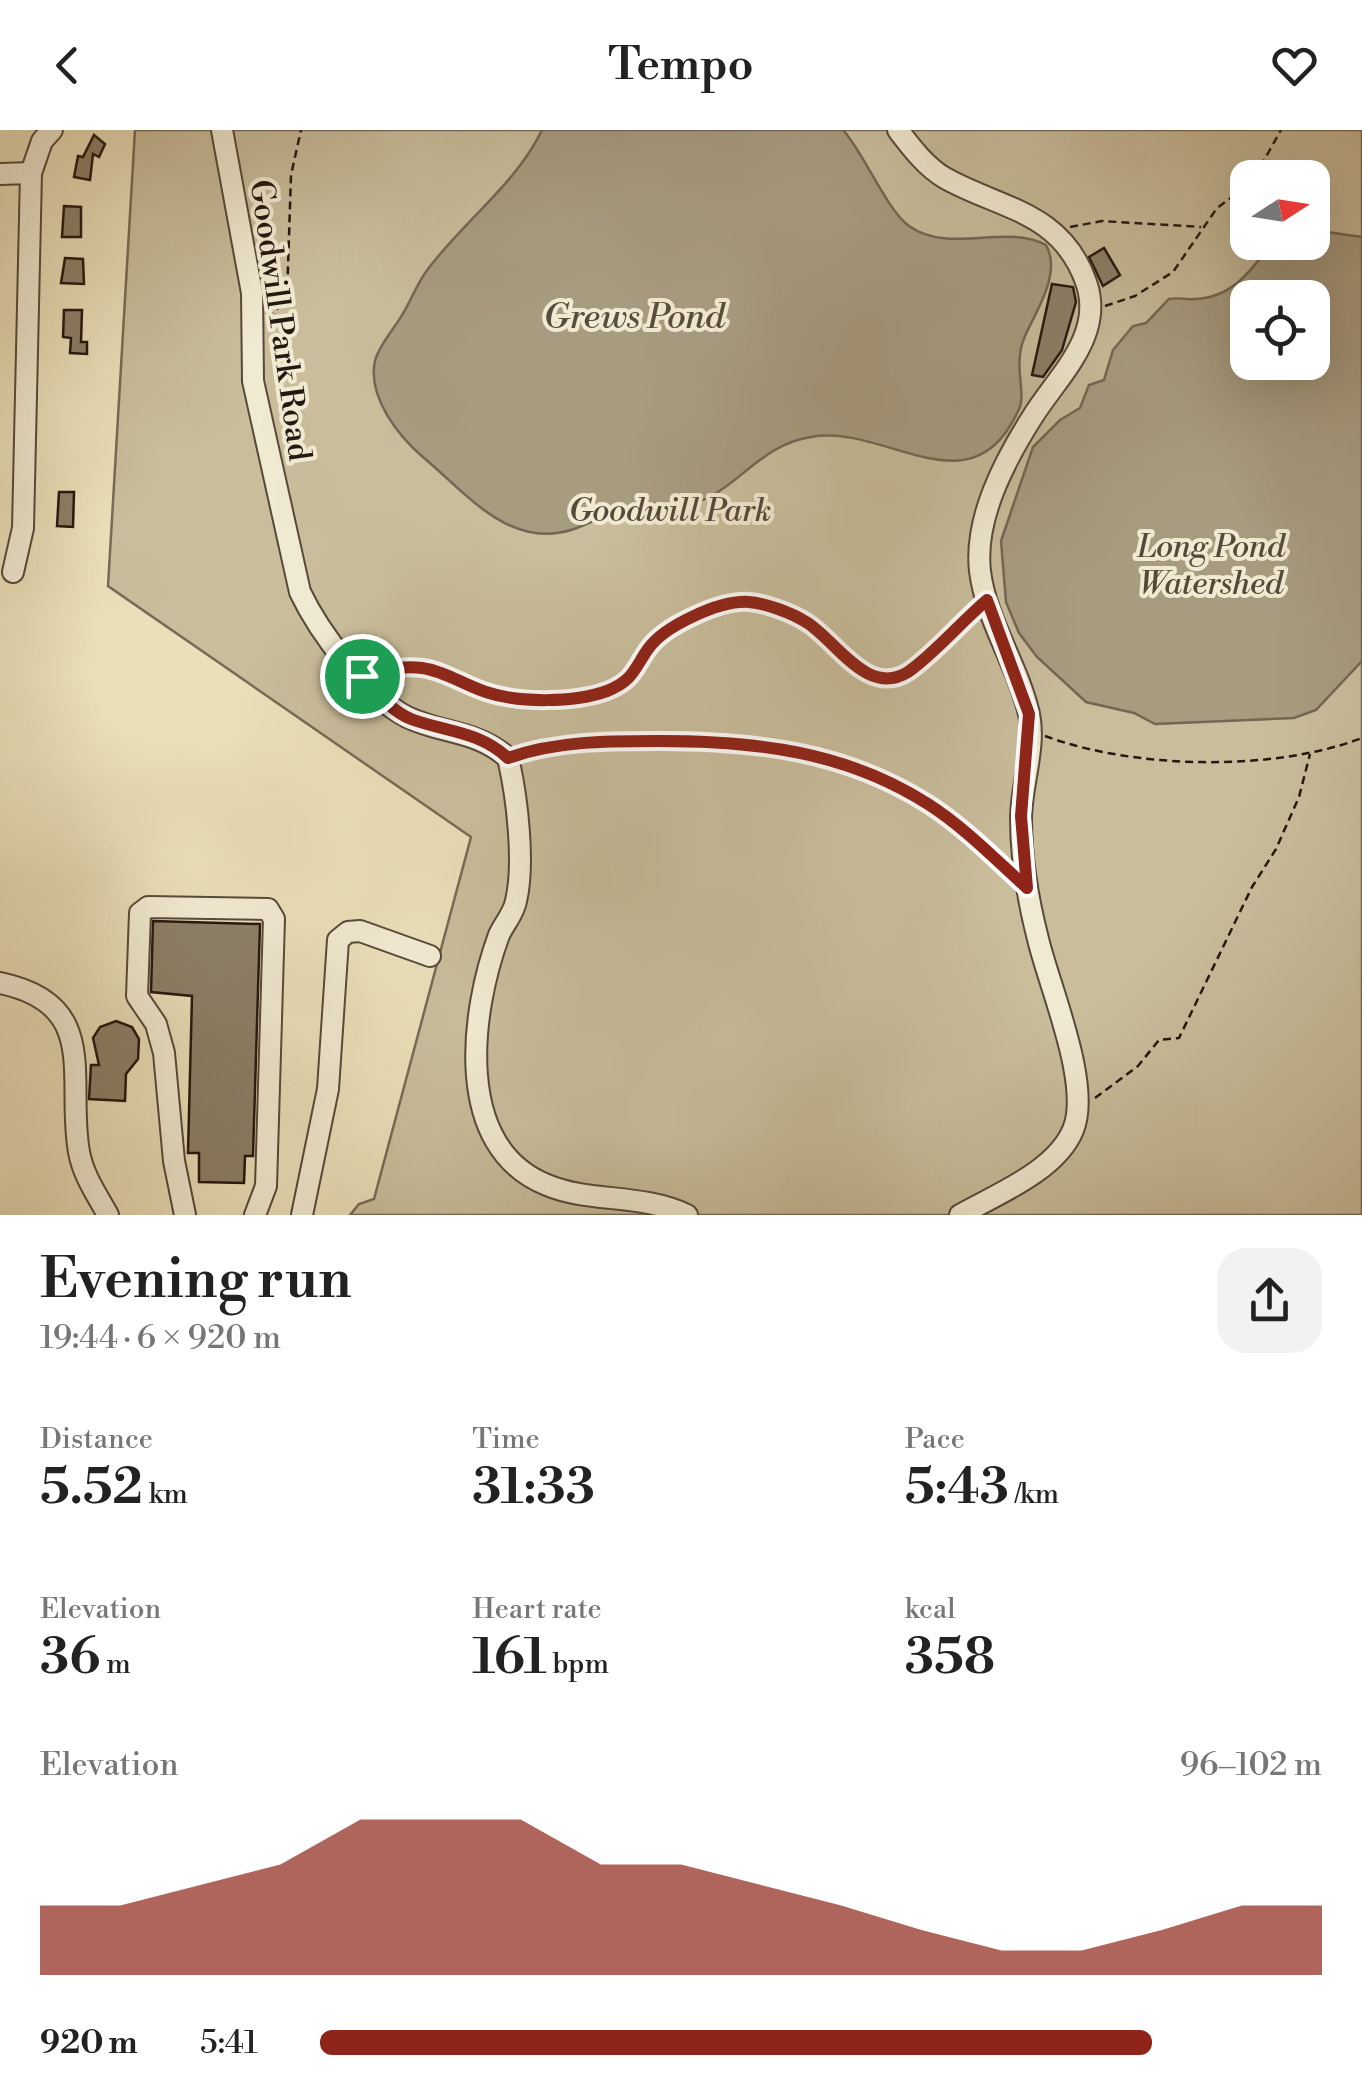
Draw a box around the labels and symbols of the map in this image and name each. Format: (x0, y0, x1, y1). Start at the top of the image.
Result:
north arrow (1230, 160, 1330, 260)
street label: Goodwill Park Road (240, 177, 320, 463)
water label: Grews Pond (543, 296, 726, 339)
park label: Goodwill Park (569, 491, 771, 531)
park label: Long Pond Watershed (1136, 527, 1287, 604)
pin (320, 634, 405, 719)

